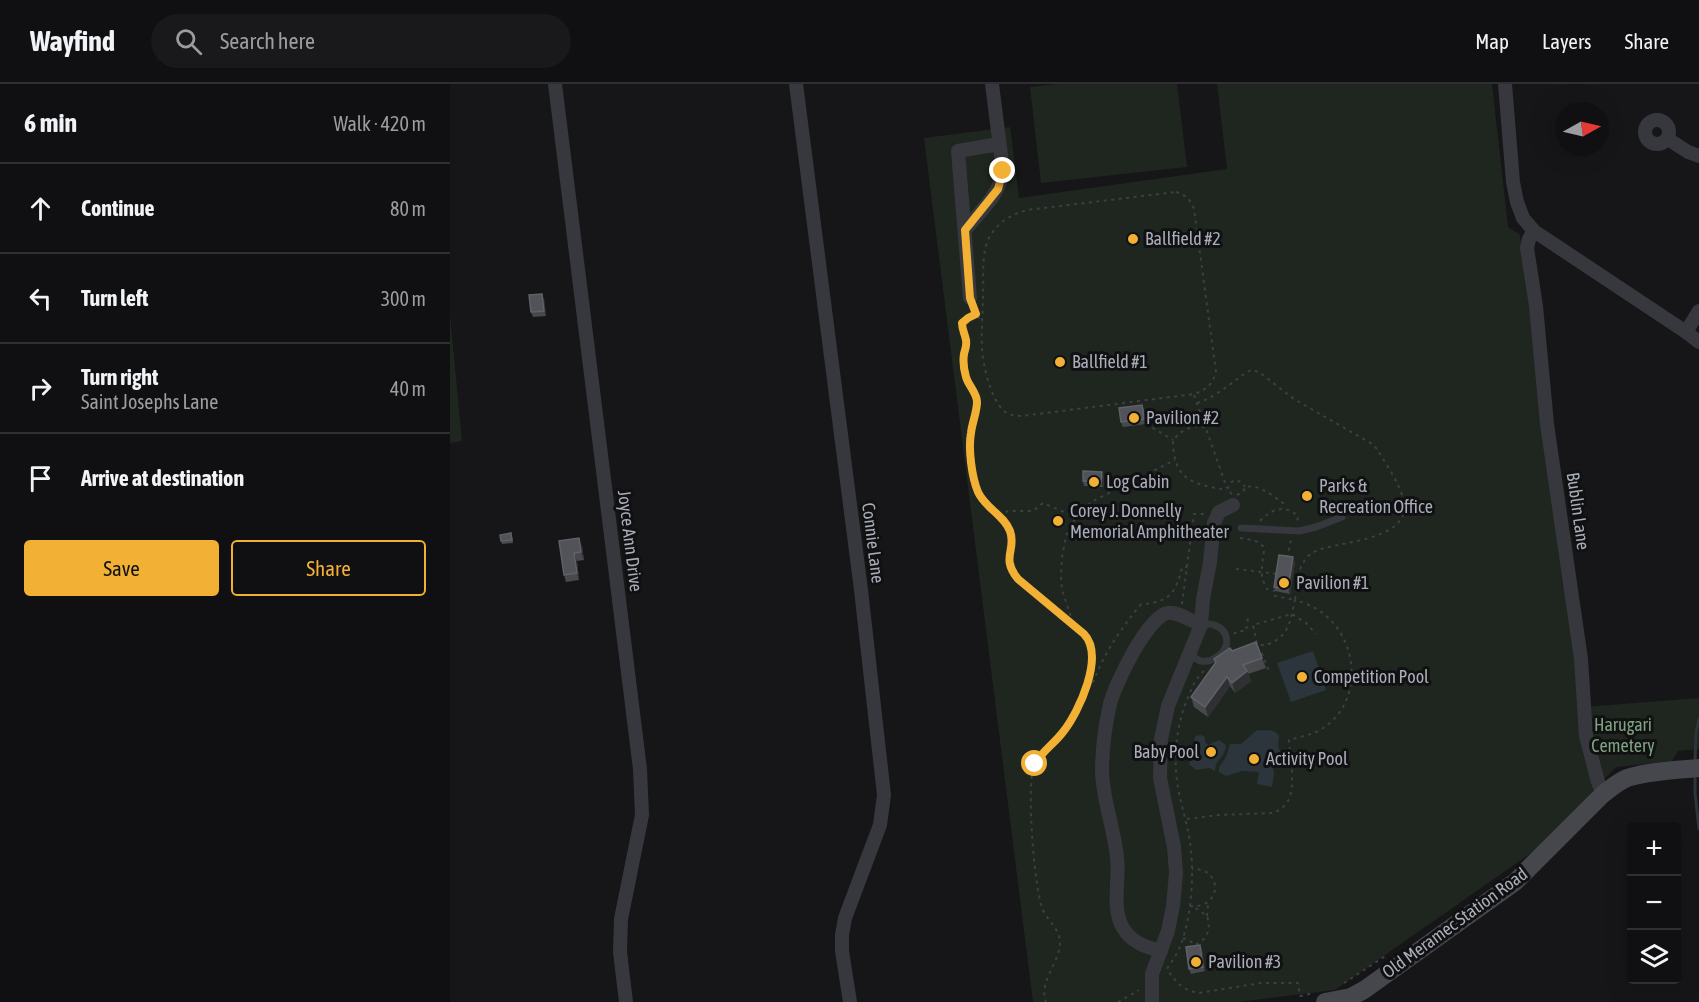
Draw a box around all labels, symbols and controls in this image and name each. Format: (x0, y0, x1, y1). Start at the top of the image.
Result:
search box (151, 14, 571, 68)
text: Wayfind (30, 25, 115, 57)
icon: search (172, 25, 205, 58)
text: Search here (220, 28, 315, 54)
text: Map (1475, 29, 1509, 53)
text: Layers (1542, 29, 1592, 53)
text: Share (1625, 29, 1669, 53)
north arrow (1555, 102, 1609, 156)
text: 6 min (24, 108, 77, 138)
text: Walk · 420 m (334, 112, 426, 135)
route end (989, 157, 1015, 183)
icon: ahead (24, 192, 57, 225)
text: Continue (81, 195, 155, 221)
text: 80 m (390, 197, 426, 220)
place label: Ballfield #2 (1145, 228, 1221, 249)
marker: Ballfield #2 (1126, 232, 1140, 246)
icon: left (24, 282, 57, 315)
text: Turn left (81, 285, 148, 311)
text: 300 m (381, 287, 426, 310)
place label: Ballfield #1 (1072, 351, 1148, 372)
marker: Ballfield #1 (1053, 355, 1067, 369)
text: Turn right (81, 364, 158, 390)
icon: right (24, 372, 57, 405)
text: 40 m (390, 377, 426, 400)
text: Saint Josephs Lane (81, 390, 218, 413)
place label: Pavilion #2 (1146, 407, 1219, 428)
marker: Pavilion #2 (1127, 411, 1141, 425)
icon: arrive (24, 462, 57, 495)
text: Arrive at destination (81, 465, 244, 491)
place label: Log Cabin (1106, 471, 1170, 492)
street label: Bublin Lane (1563, 471, 1594, 551)
marker: Log Cabin (1087, 475, 1101, 489)
place label: Parks & Recreation Office (1319, 475, 1433, 517)
street label: Joyce Ann Drive (614, 489, 647, 593)
marker: Parks & Recreation Office (1300, 489, 1314, 503)
place label: Corey J. Donnelly Memorial Amphitheater (1070, 500, 1230, 542)
street label: Connie Lane (858, 501, 889, 584)
marker: Corey J. Donnelly Memorial Amphitheater (1051, 514, 1065, 528)
button: Save (24, 540, 219, 596)
button: Share (231, 540, 426, 596)
place label: Pavilion #1 (1296, 572, 1369, 593)
marker: Pavilion #1 (1277, 576, 1291, 590)
place label: Competition Pool (1314, 666, 1429, 687)
marker: Competition Pool (1295, 670, 1309, 684)
park label: Harugari Cemetery (1591, 714, 1655, 756)
place label: Baby Pool (1134, 741, 1199, 762)
marker: Baby Pool (1204, 745, 1218, 759)
place label: Activity Pool (1266, 748, 1348, 769)
route start (1021, 750, 1047, 776)
marker: Activity Pool (1247, 752, 1261, 766)
map controls (1627, 822, 1681, 984)
button: + (1627, 822, 1681, 876)
street label: Old Meramec Station Road (1378, 863, 1531, 982)
button: − (1627, 876, 1681, 930)
button: layers (1627, 930, 1681, 984)
place label: Pavilion #3 (1208, 951, 1281, 972)
marker: Pavilion #3 (1189, 955, 1203, 969)

